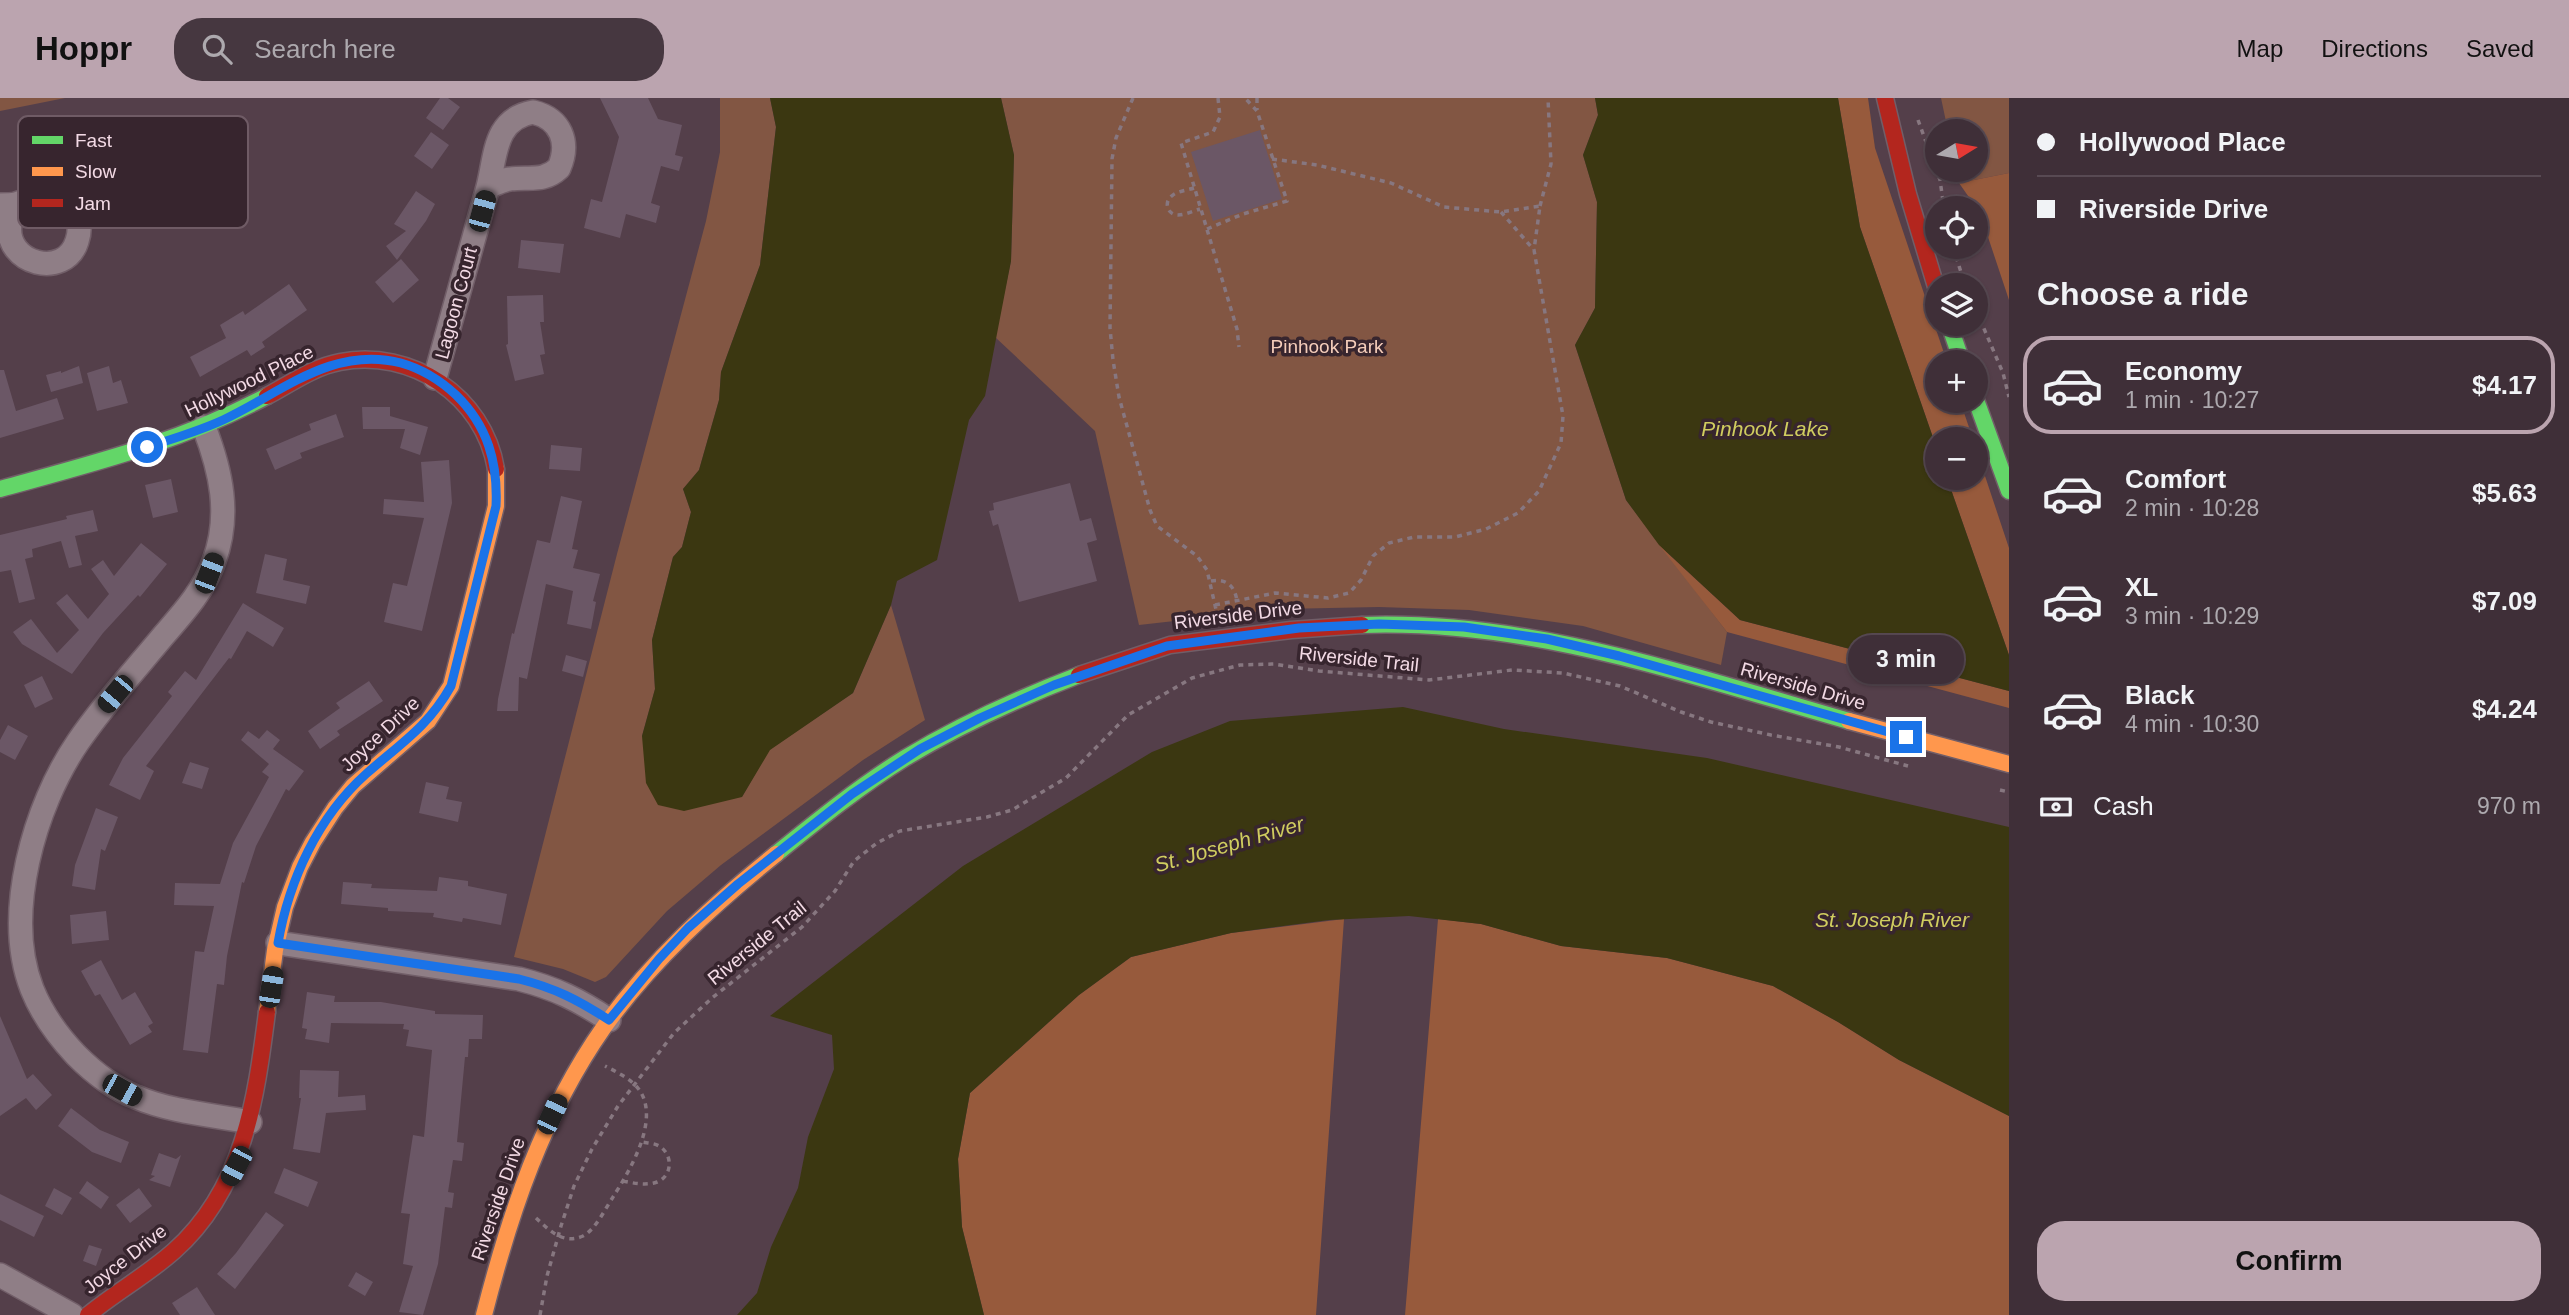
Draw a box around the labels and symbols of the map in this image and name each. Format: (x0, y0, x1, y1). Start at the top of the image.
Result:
legend (18, 116, 248, 228)
north arrow (1925, 119, 1988, 182)
text: Fast (75, 130, 113, 151)
text: Slow (75, 161, 116, 182)
car (467, 188, 498, 234)
text: Jam (75, 193, 111, 214)
street label: Lagoon Court (431, 244, 481, 361)
park label: Pinhook Park (1270, 336, 1384, 357)
street label: Hollywood Place (181, 341, 317, 421)
water label: Pinhook Lake (1701, 417, 1829, 440)
route start (131, 431, 163, 463)
car (192, 550, 227, 596)
street label: Riverside Drive (1173, 597, 1303, 633)
callout: 3 min (1848, 636, 1964, 684)
street label: Riverside Trail (1298, 642, 1420, 676)
street label: Riverside Drive (1738, 658, 1868, 714)
car (94, 671, 137, 717)
street label: Joyce Drive (337, 692, 423, 776)
route end (1890, 721, 1922, 753)
water label: St. Joseph River (1152, 811, 1307, 876)
street label: Riverside Trail (704, 897, 810, 989)
water label: St. Joseph River (1815, 908, 1970, 931)
car (258, 965, 285, 1009)
car (99, 1071, 146, 1109)
car (534, 1091, 571, 1137)
street label: Riverside Drive (467, 1135, 529, 1263)
car (217, 1143, 256, 1189)
street label: Joyce Drive (79, 1220, 171, 1298)

